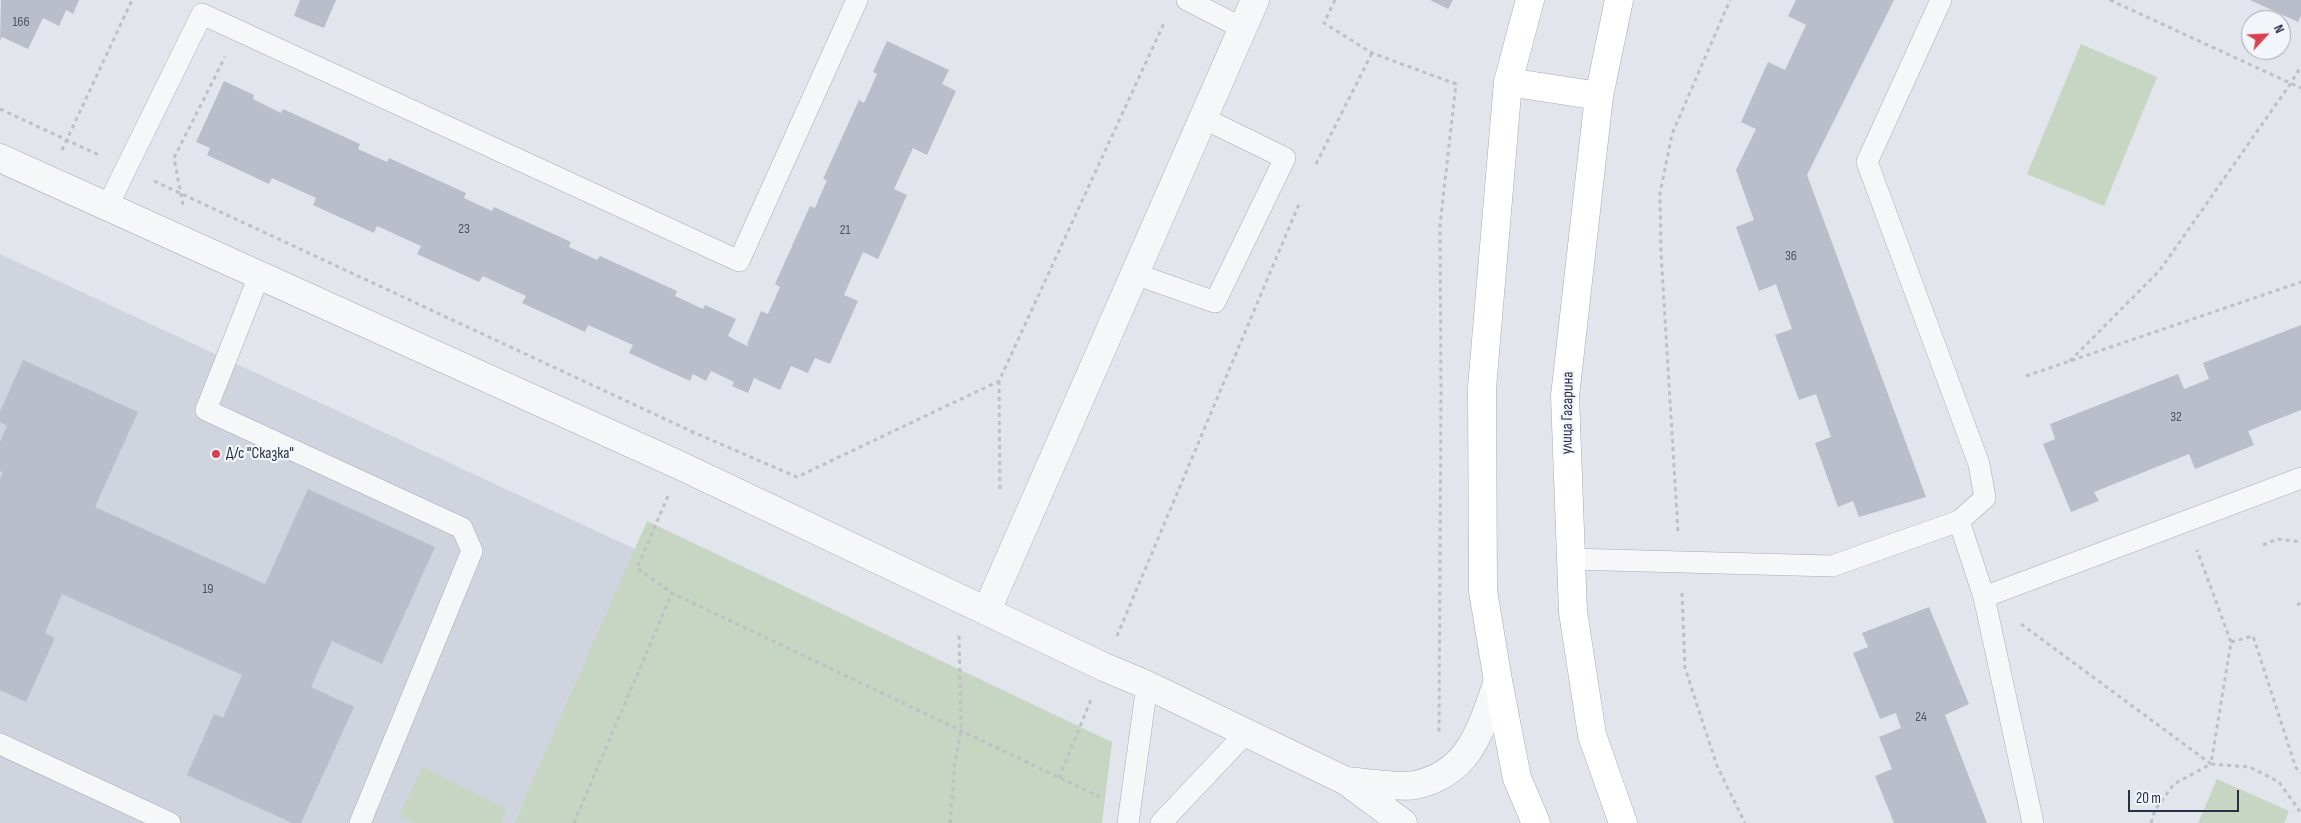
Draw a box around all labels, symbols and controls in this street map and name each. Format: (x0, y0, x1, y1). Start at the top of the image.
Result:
north arrow (2241, 10, 2291, 60)
house number: 166 (12, 14, 30, 30)
text: N (2270, 22, 2288, 36)
house number: 23 (458, 221, 470, 237)
house number: 21 (840, 222, 850, 238)
house number: 36 (1785, 248, 1797, 264)
street label: улица Гагарина (1558, 371, 1578, 455)
house number: 32 (2170, 409, 2182, 425)
place label: Д/с "Сказка" (226, 444, 294, 464)
marker: Д/с "Сказка" (210, 448, 222, 460)
house number: 19 (202, 581, 214, 597)
house number: 24 (1915, 709, 1927, 725)
scale bar (2131, 780, 2242, 812)
text: 20 m (2136, 789, 2161, 808)

